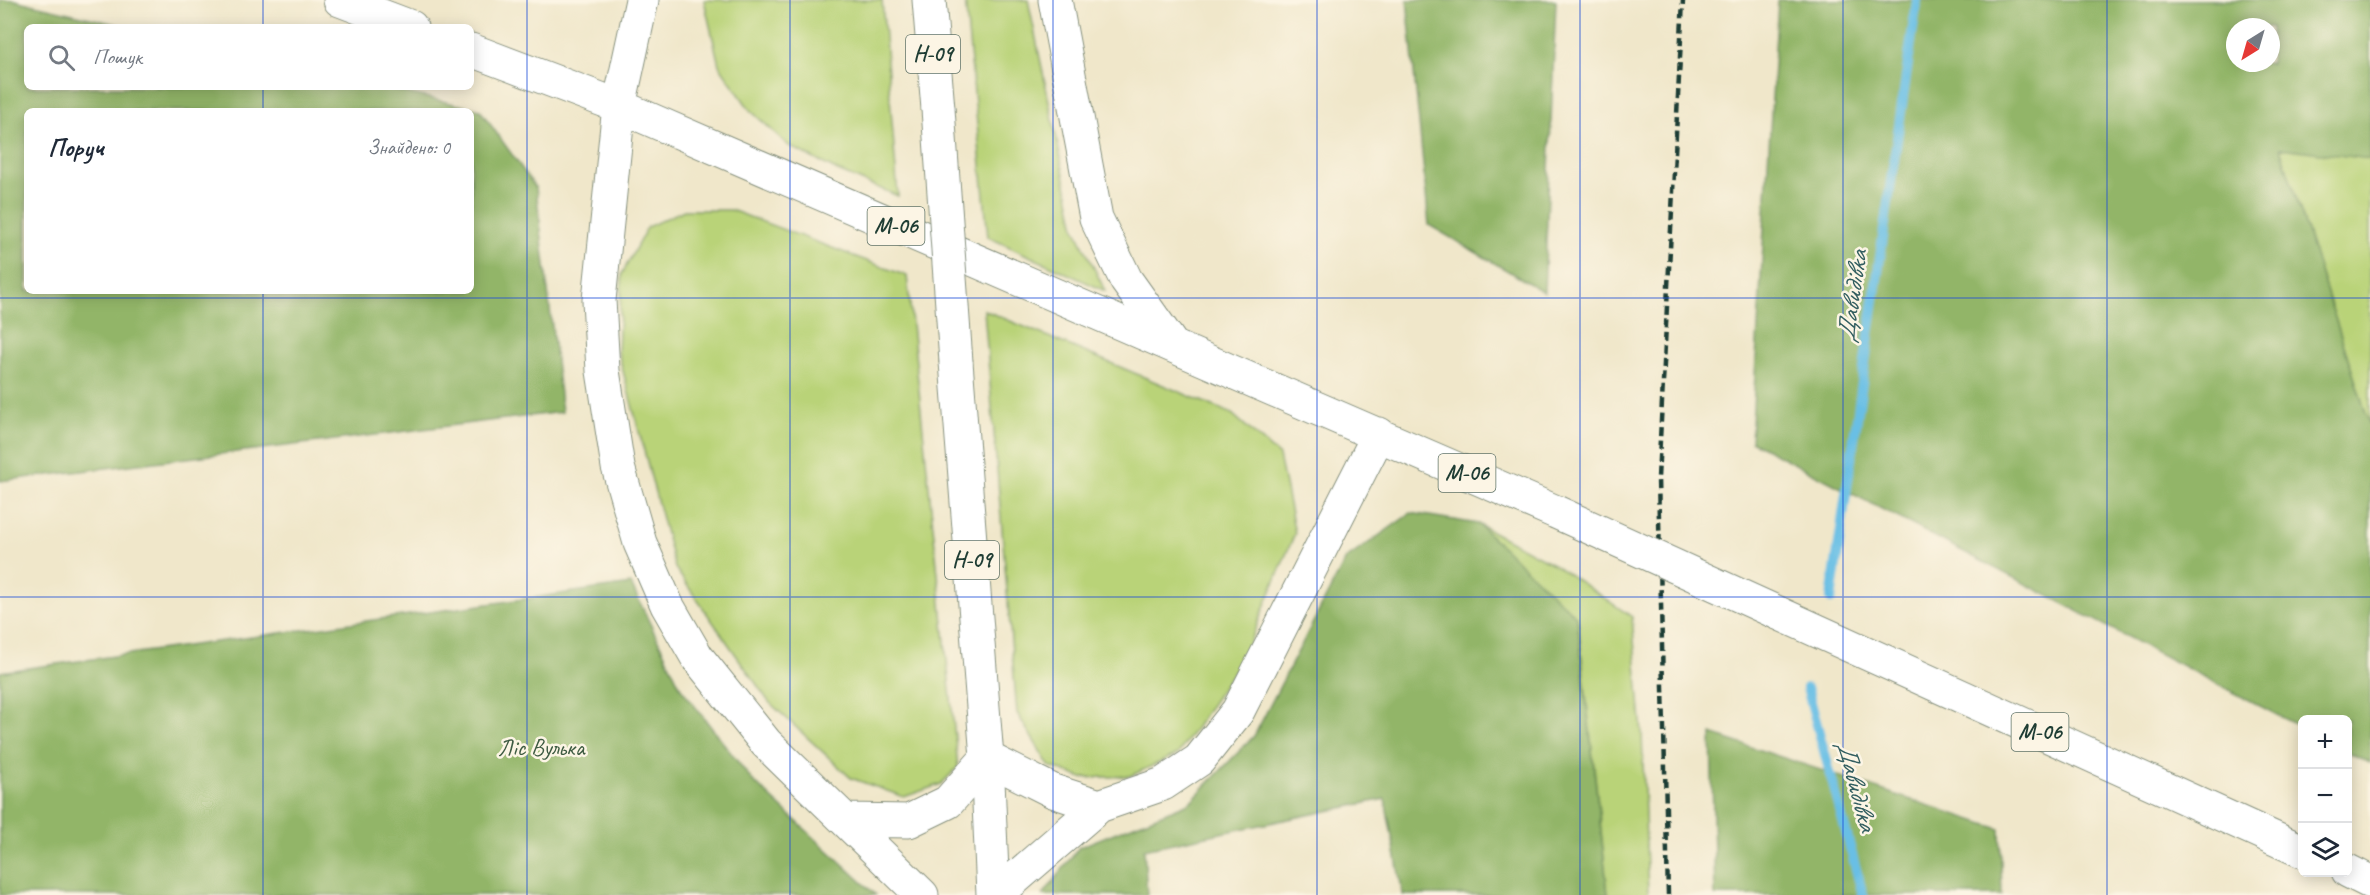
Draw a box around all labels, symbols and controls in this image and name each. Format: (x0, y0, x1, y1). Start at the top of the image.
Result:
north arrow (2226, 18, 2280, 72)
search box (24, 24, 474, 90)
road number: Н-09 (906, 35, 960, 73)
icon: search (45, 41, 78, 74)
text: Пошук (93, 43, 142, 71)
text: Поруч (48, 131, 104, 164)
text: Знайдено: 0 (368, 135, 450, 160)
road number: М-06 (868, 207, 924, 245)
water label: Давидівка (1829, 246, 1875, 345)
road number: М-06 (1438, 454, 1496, 492)
road number: Н-09 (945, 541, 999, 579)
road number: М-06 (2012, 713, 2068, 751)
map controls (2298, 715, 2352, 877)
button: + (2298, 715, 2352, 769)
park label: Ліс Вулька (498, 732, 586, 762)
water label: Давидівка (1829, 737, 1885, 837)
button: − (2298, 769, 2352, 823)
button: layers (2298, 823, 2352, 877)

